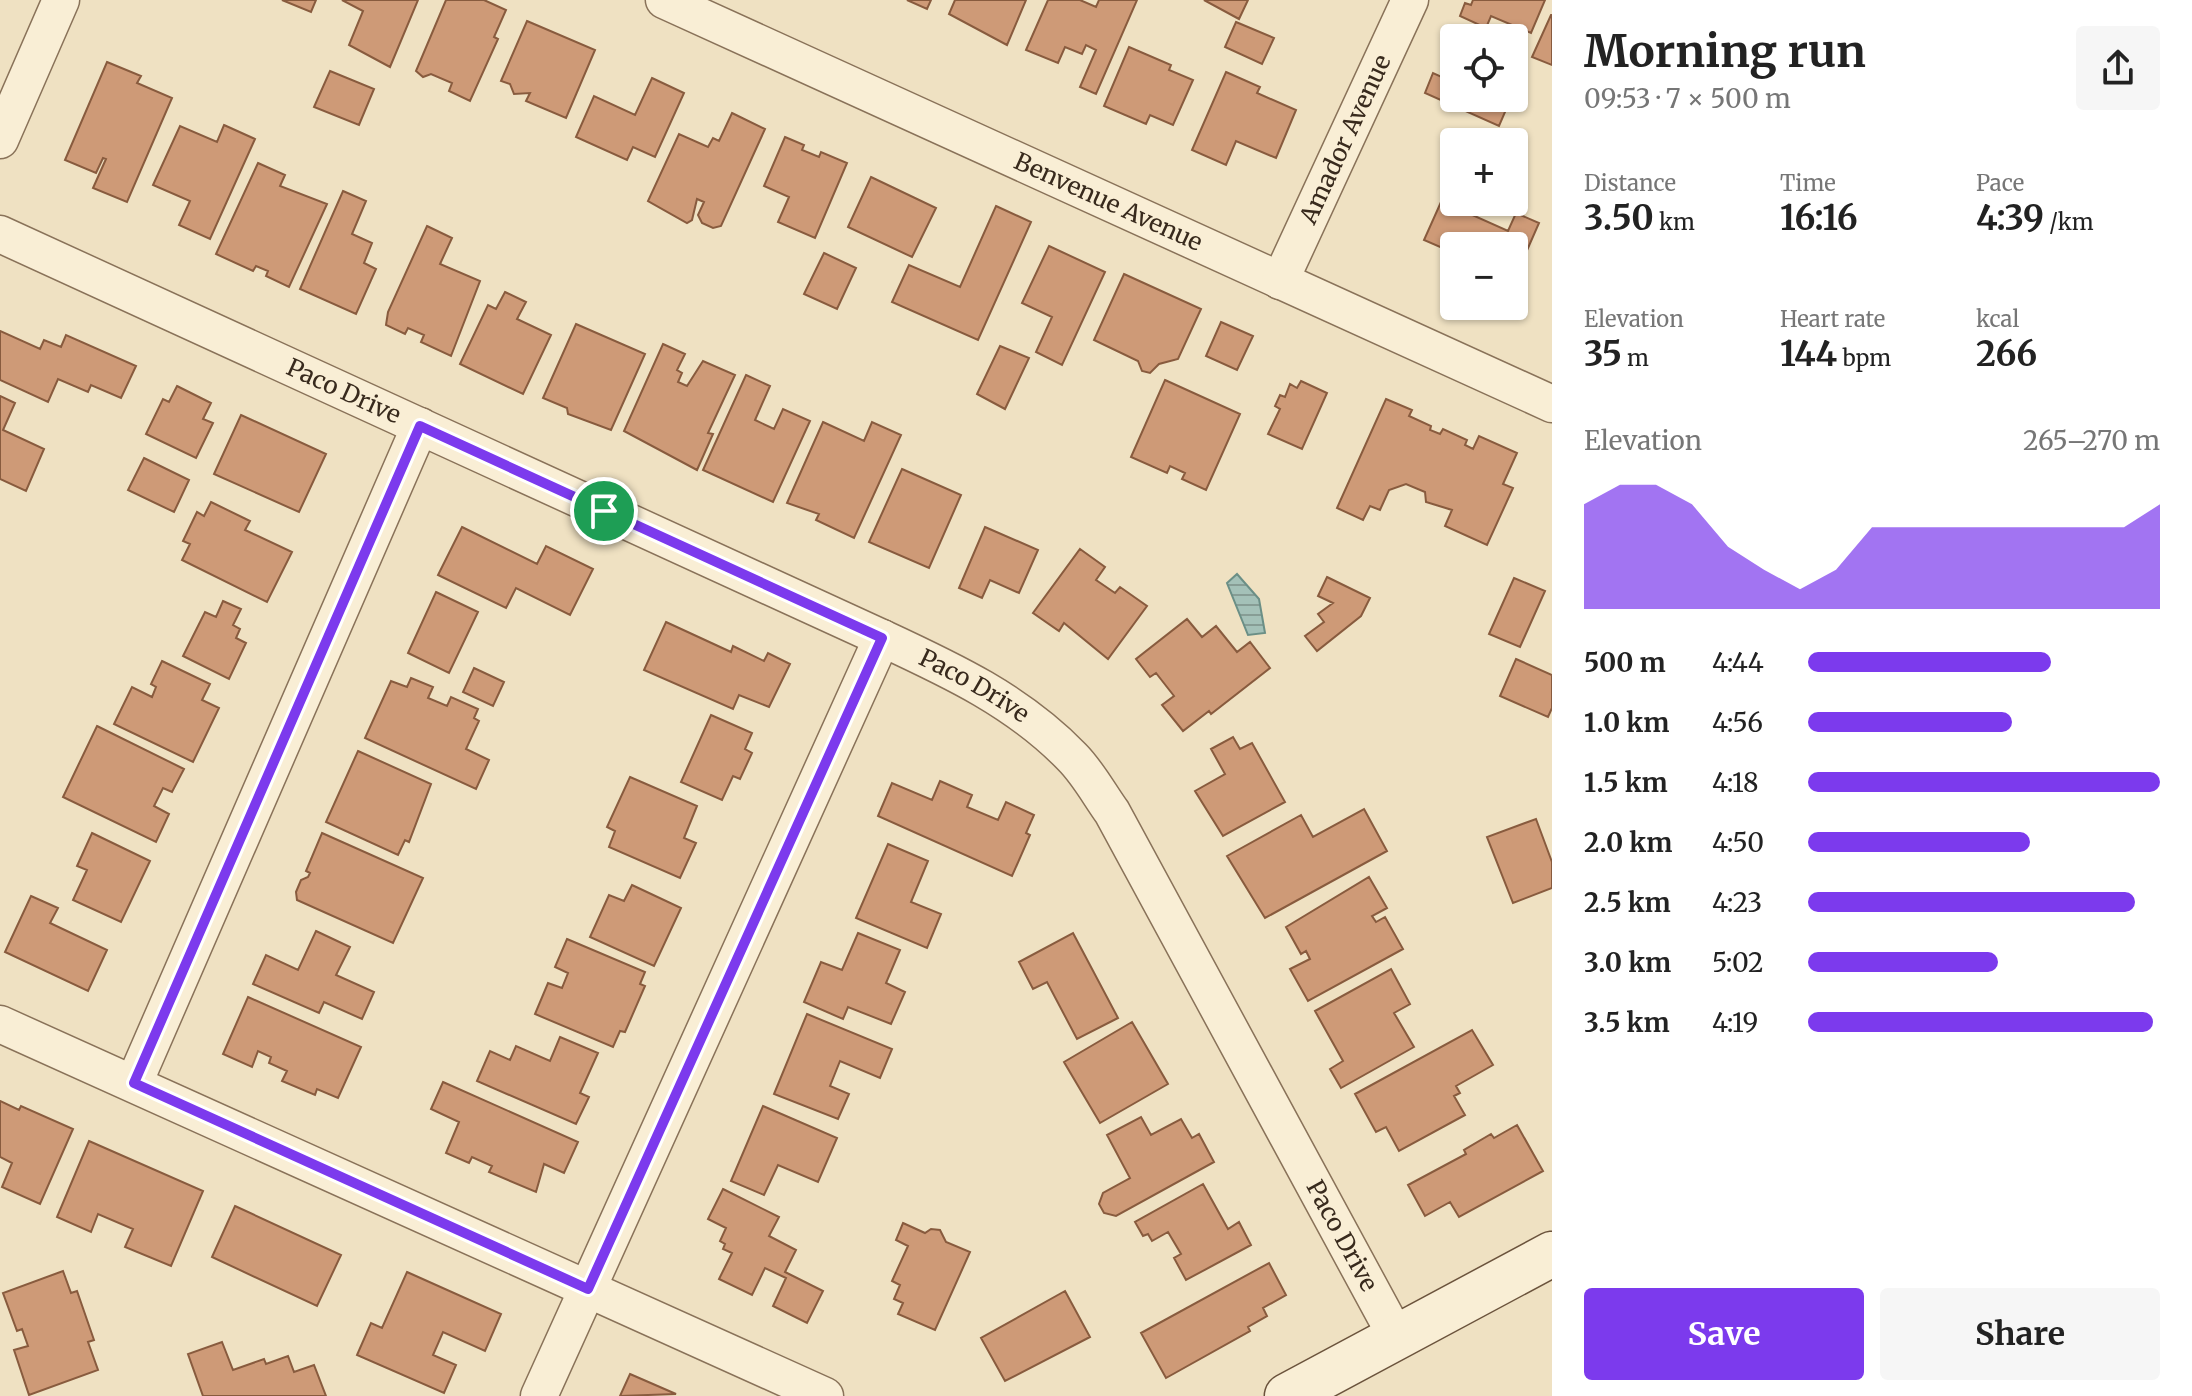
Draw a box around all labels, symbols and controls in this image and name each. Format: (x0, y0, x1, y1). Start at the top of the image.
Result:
map controls (1440, 24, 1528, 320)
button: locate (1440, 24, 1528, 112)
text: Morning run (1584, 24, 1866, 79)
button: share (2076, 26, 2160, 110)
street label: Amador Avenue (1292, 50, 1398, 230)
text: 09:53 · 7 × 500 m (1584, 82, 1791, 115)
button: + (1440, 128, 1528, 216)
street label: Benvenue Avenue (1009, 145, 1207, 258)
text: Distance (1584, 169, 1676, 197)
text: Time (1780, 169, 1836, 197)
text: Pace (1976, 169, 2024, 197)
text: 3.50 (1584, 197, 1654, 239)
text: 16:16 (1780, 197, 1858, 239)
text: 4:39 (1976, 197, 2044, 239)
text: km (1654, 208, 1695, 236)
text: /km (2044, 208, 2094, 236)
button: − (1440, 232, 1528, 320)
text: Elevation (1584, 305, 1684, 333)
text: Heart rate (1780, 305, 1885, 333)
text: kcal (1976, 305, 2019, 333)
text: 35 (1584, 333, 1622, 375)
text: 144 (1780, 333, 1837, 375)
text: 266 (1976, 333, 2037, 375)
text: m (1622, 344, 1649, 372)
text: bpm (1837, 344, 1891, 372)
street label: Paco Drive (282, 351, 406, 430)
text: Elevation (1584, 424, 1702, 457)
text: 265–270 m (2023, 424, 2160, 457)
pin (570, 477, 638, 545)
icon: arrive (582, 489, 626, 533)
street label: Paco Drive (914, 642, 1036, 729)
text: 500 m (1584, 646, 1666, 679)
text: 4:44 (1712, 646, 1764, 679)
text: 1.0 km (1584, 706, 1669, 739)
text: 4:56 (1712, 706, 1763, 739)
text: 1.5 km (1584, 766, 1668, 799)
text: 4:18 (1712, 766, 1759, 799)
text: 2.0 km (1584, 826, 1672, 859)
text: 4:50 (1712, 826, 1764, 859)
text: 2.5 km (1584, 886, 1671, 919)
text: 4:23 (1712, 886, 1762, 919)
text: 3.0 km (1584, 946, 1671, 979)
text: 5:02 (1712, 946, 1763, 979)
text: 3.5 km (1584, 1006, 1670, 1039)
text: 4:19 (1712, 1006, 1758, 1039)
street label: Paco Drive (1300, 1175, 1385, 1297)
button: Save (1584, 1288, 1864, 1380)
button: Share (1880, 1288, 2160, 1380)

